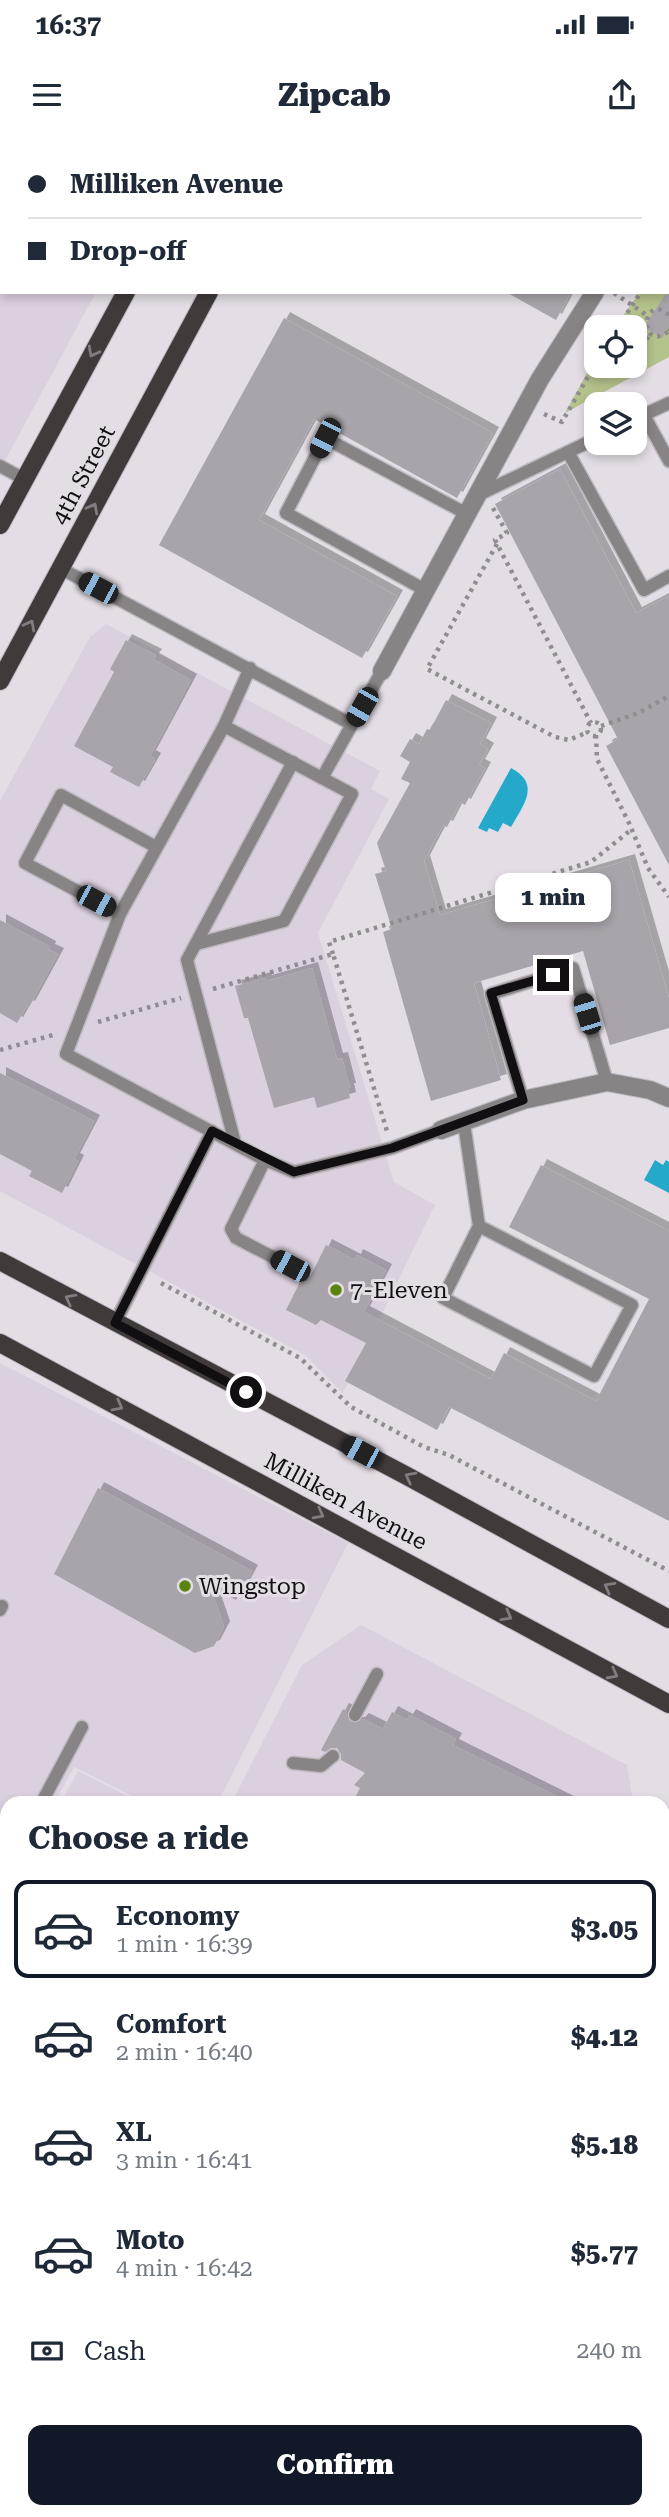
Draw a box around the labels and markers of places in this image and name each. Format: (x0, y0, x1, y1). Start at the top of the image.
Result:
place label: 7-Eleven (350, 1277, 448, 1304)
marker: 7-Eleven (328, 1282, 344, 1298)
place label: Wingstop (199, 1573, 306, 1600)
marker: Wingstop (177, 1578, 193, 1594)

